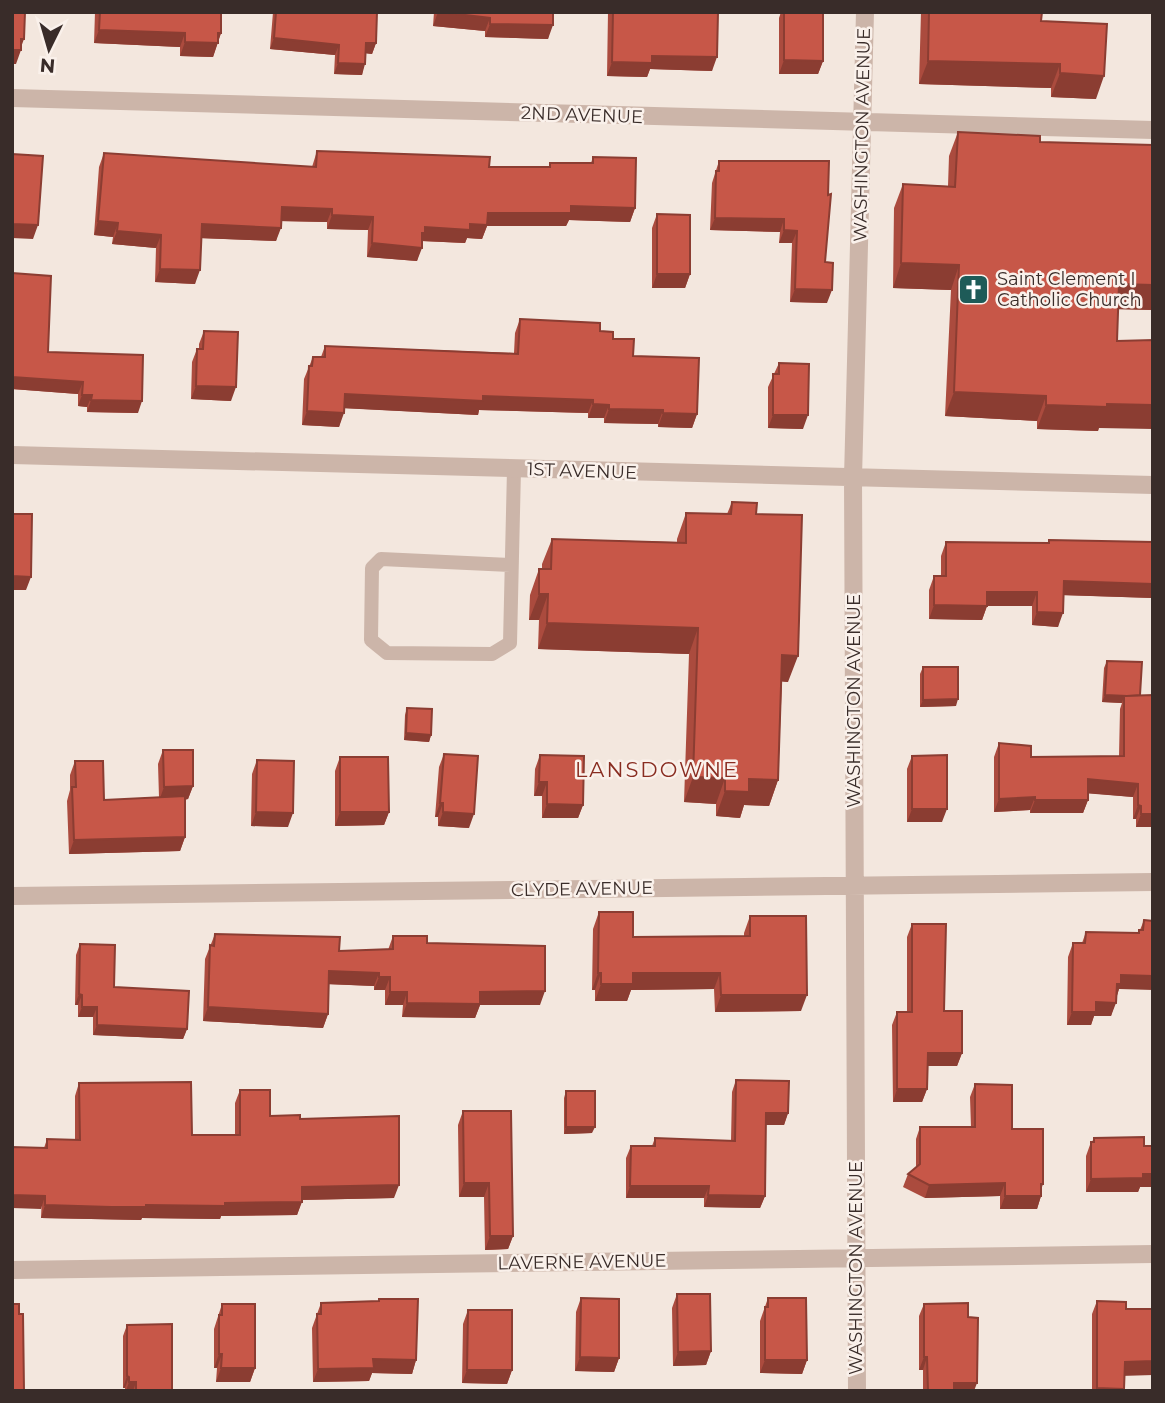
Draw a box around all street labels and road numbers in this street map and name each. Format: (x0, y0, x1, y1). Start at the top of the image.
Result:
street label: WASHINGTON AVENUE (849, 28, 875, 242)
street label: 2ND AVENUE (521, 102, 643, 128)
street label: 1ST AVENUE (527, 458, 637, 484)
street label: WASHINGTON AVENUE (843, 594, 865, 808)
street label: CLYDE AVENUE (511, 877, 653, 901)
street label: WASHINGTON AVENUE (845, 1161, 867, 1375)
street label: LAVERNE AVENUE (497, 1250, 667, 1274)

